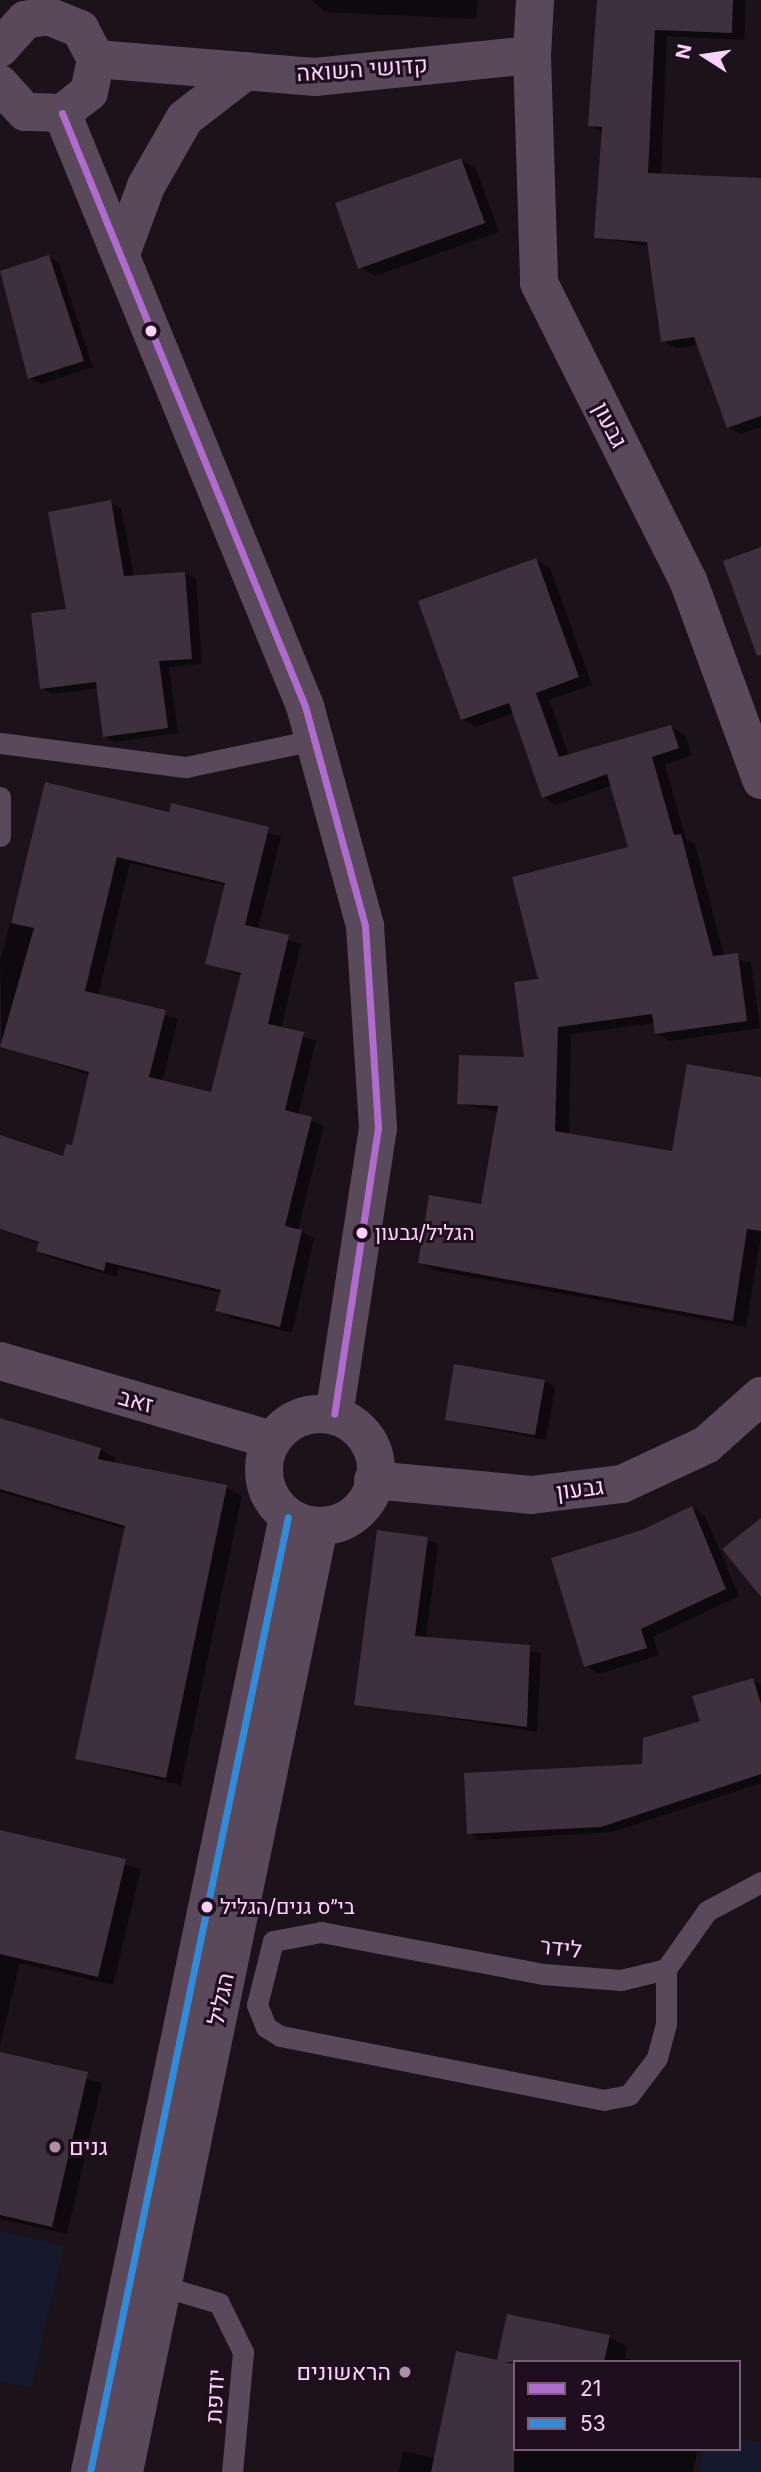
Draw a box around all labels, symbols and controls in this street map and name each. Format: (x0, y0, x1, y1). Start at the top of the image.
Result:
north arrow (670, 21, 740, 91)
text: N (671, 42, 697, 61)
street label: קדושי השואה (295, 51, 429, 87)
unlabelled marker (144, 324, 158, 338)
street label: גבעון (587, 397, 633, 453)
place label: הגליל/גבעון (375, 1220, 475, 1246)
marker: הגליל/גבעון (355, 1226, 369, 1240)
street label: זאב (115, 1383, 157, 1419)
street label: גבעון (555, 1472, 605, 1506)
place label: בי״ס גנים/הגליל (220, 1894, 355, 1920)
marker: בי״ס גנים/הגליל (200, 1900, 214, 1914)
street label: לידר (539, 1932, 583, 1964)
street label: הגליל (202, 1970, 240, 2028)
place label: גנים (69, 2133, 108, 2161)
marker: גנים (47, 2139, 63, 2155)
place label: הראשונים (297, 2358, 391, 2386)
legend (512, 2360, 740, 2451)
marker: הראשונים (397, 2364, 413, 2380)
street label: יודפת (200, 2368, 230, 2424)
text: 21 (580, 2376, 601, 2401)
text: 53 (580, 2411, 606, 2436)

